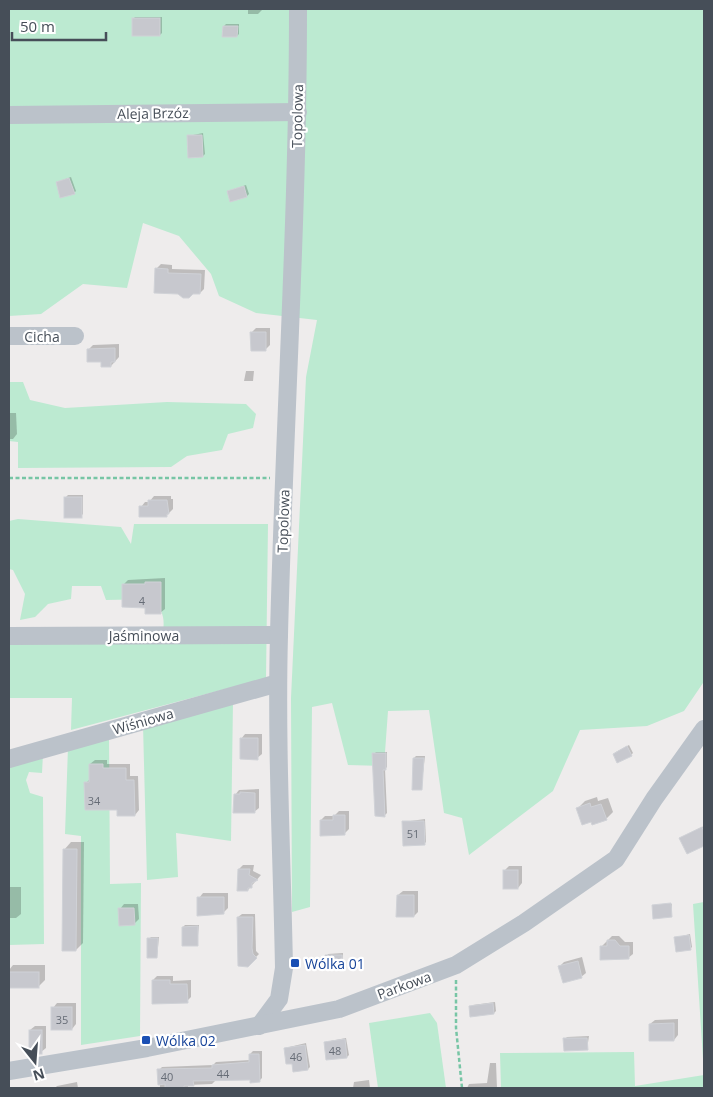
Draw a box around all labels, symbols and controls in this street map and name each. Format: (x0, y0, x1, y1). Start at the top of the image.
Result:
scale bar (12, 10, 106, 42)
text: 50 m (20, 16, 55, 36)
street label: Topolowa (287, 84, 307, 148)
street label: Aleja Brzóz (117, 103, 189, 123)
street label: Cicha (24, 327, 60, 346)
street label: Topolowa (272, 489, 294, 553)
house number: 4 (139, 593, 146, 608)
street label: Jaśminowa (107, 626, 179, 645)
street label: Wiśniowa (110, 703, 176, 739)
house number: 34 (88, 793, 101, 808)
house number: 51 (407, 826, 419, 841)
place label: Wólka 01 (305, 954, 365, 973)
marker: Wólka 01 (289, 957, 301, 969)
street label: Parkowa (374, 966, 434, 1004)
house number: 35 (56, 1012, 68, 1027)
place label: Wólka 02 (156, 1031, 216, 1050)
marker: Wólka 02 (140, 1034, 152, 1046)
north arrow (10, 1037, 60, 1087)
house number: 48 (329, 1043, 341, 1058)
house number: 46 (290, 1049, 302, 1064)
text: N (31, 1064, 47, 1086)
house number: 44 (217, 1066, 230, 1081)
house number: 40 (161, 1069, 173, 1084)

